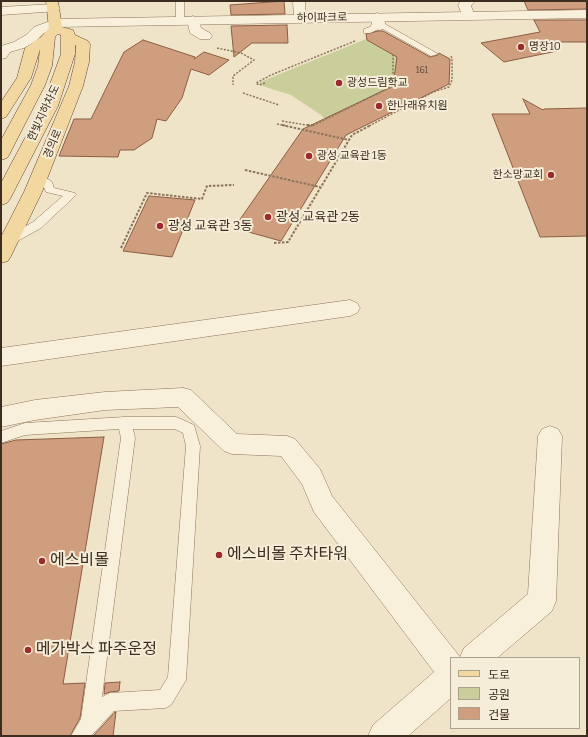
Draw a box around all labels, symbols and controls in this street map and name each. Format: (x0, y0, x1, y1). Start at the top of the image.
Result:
street label: 하이파크로 (297, 11, 347, 25)
place label: 명장10 (529, 40, 561, 54)
marker: 명장10 (516, 42, 526, 52)
house number: 161 (416, 65, 428, 75)
place label: 광성드림학교 (347, 76, 408, 90)
marker: 광성드림학교 (334, 78, 344, 88)
street label: 한빛지하차도 (25, 83, 63, 143)
place label: 한나래유치원 (387, 99, 448, 113)
marker: 한나래유치원 (374, 101, 384, 111)
street label: 경의로 (41, 127, 65, 161)
place label: 광성 교육관 1동 (317, 149, 387, 163)
marker: 광성 교육관 1동 (304, 151, 314, 161)
place label: 한소망교회 (492, 168, 543, 182)
marker: 한소망교회 (546, 170, 556, 180)
place label: 광성 교육관 2동 (276, 209, 360, 225)
marker: 광성 교육관 2동 (263, 212, 273, 222)
place label: 광성 교육관 3동 (168, 218, 252, 234)
marker: 광성 교육관 3동 (155, 221, 165, 231)
place label: 에스비몰 주차타워 (227, 545, 348, 565)
marker: 에스비몰 주차타워 (214, 550, 224, 560)
place label: 에스비몰 (50, 551, 109, 571)
marker: 에스비몰 (37, 556, 47, 566)
place label: 메가박스 파주운정 (36, 640, 157, 660)
marker: 메가박스 파주운정 (23, 645, 33, 655)
legend (450, 657, 580, 729)
text: 도로 (488, 668, 510, 682)
text: 공원 (488, 688, 510, 702)
text: 건물 (488, 708, 510, 722)

